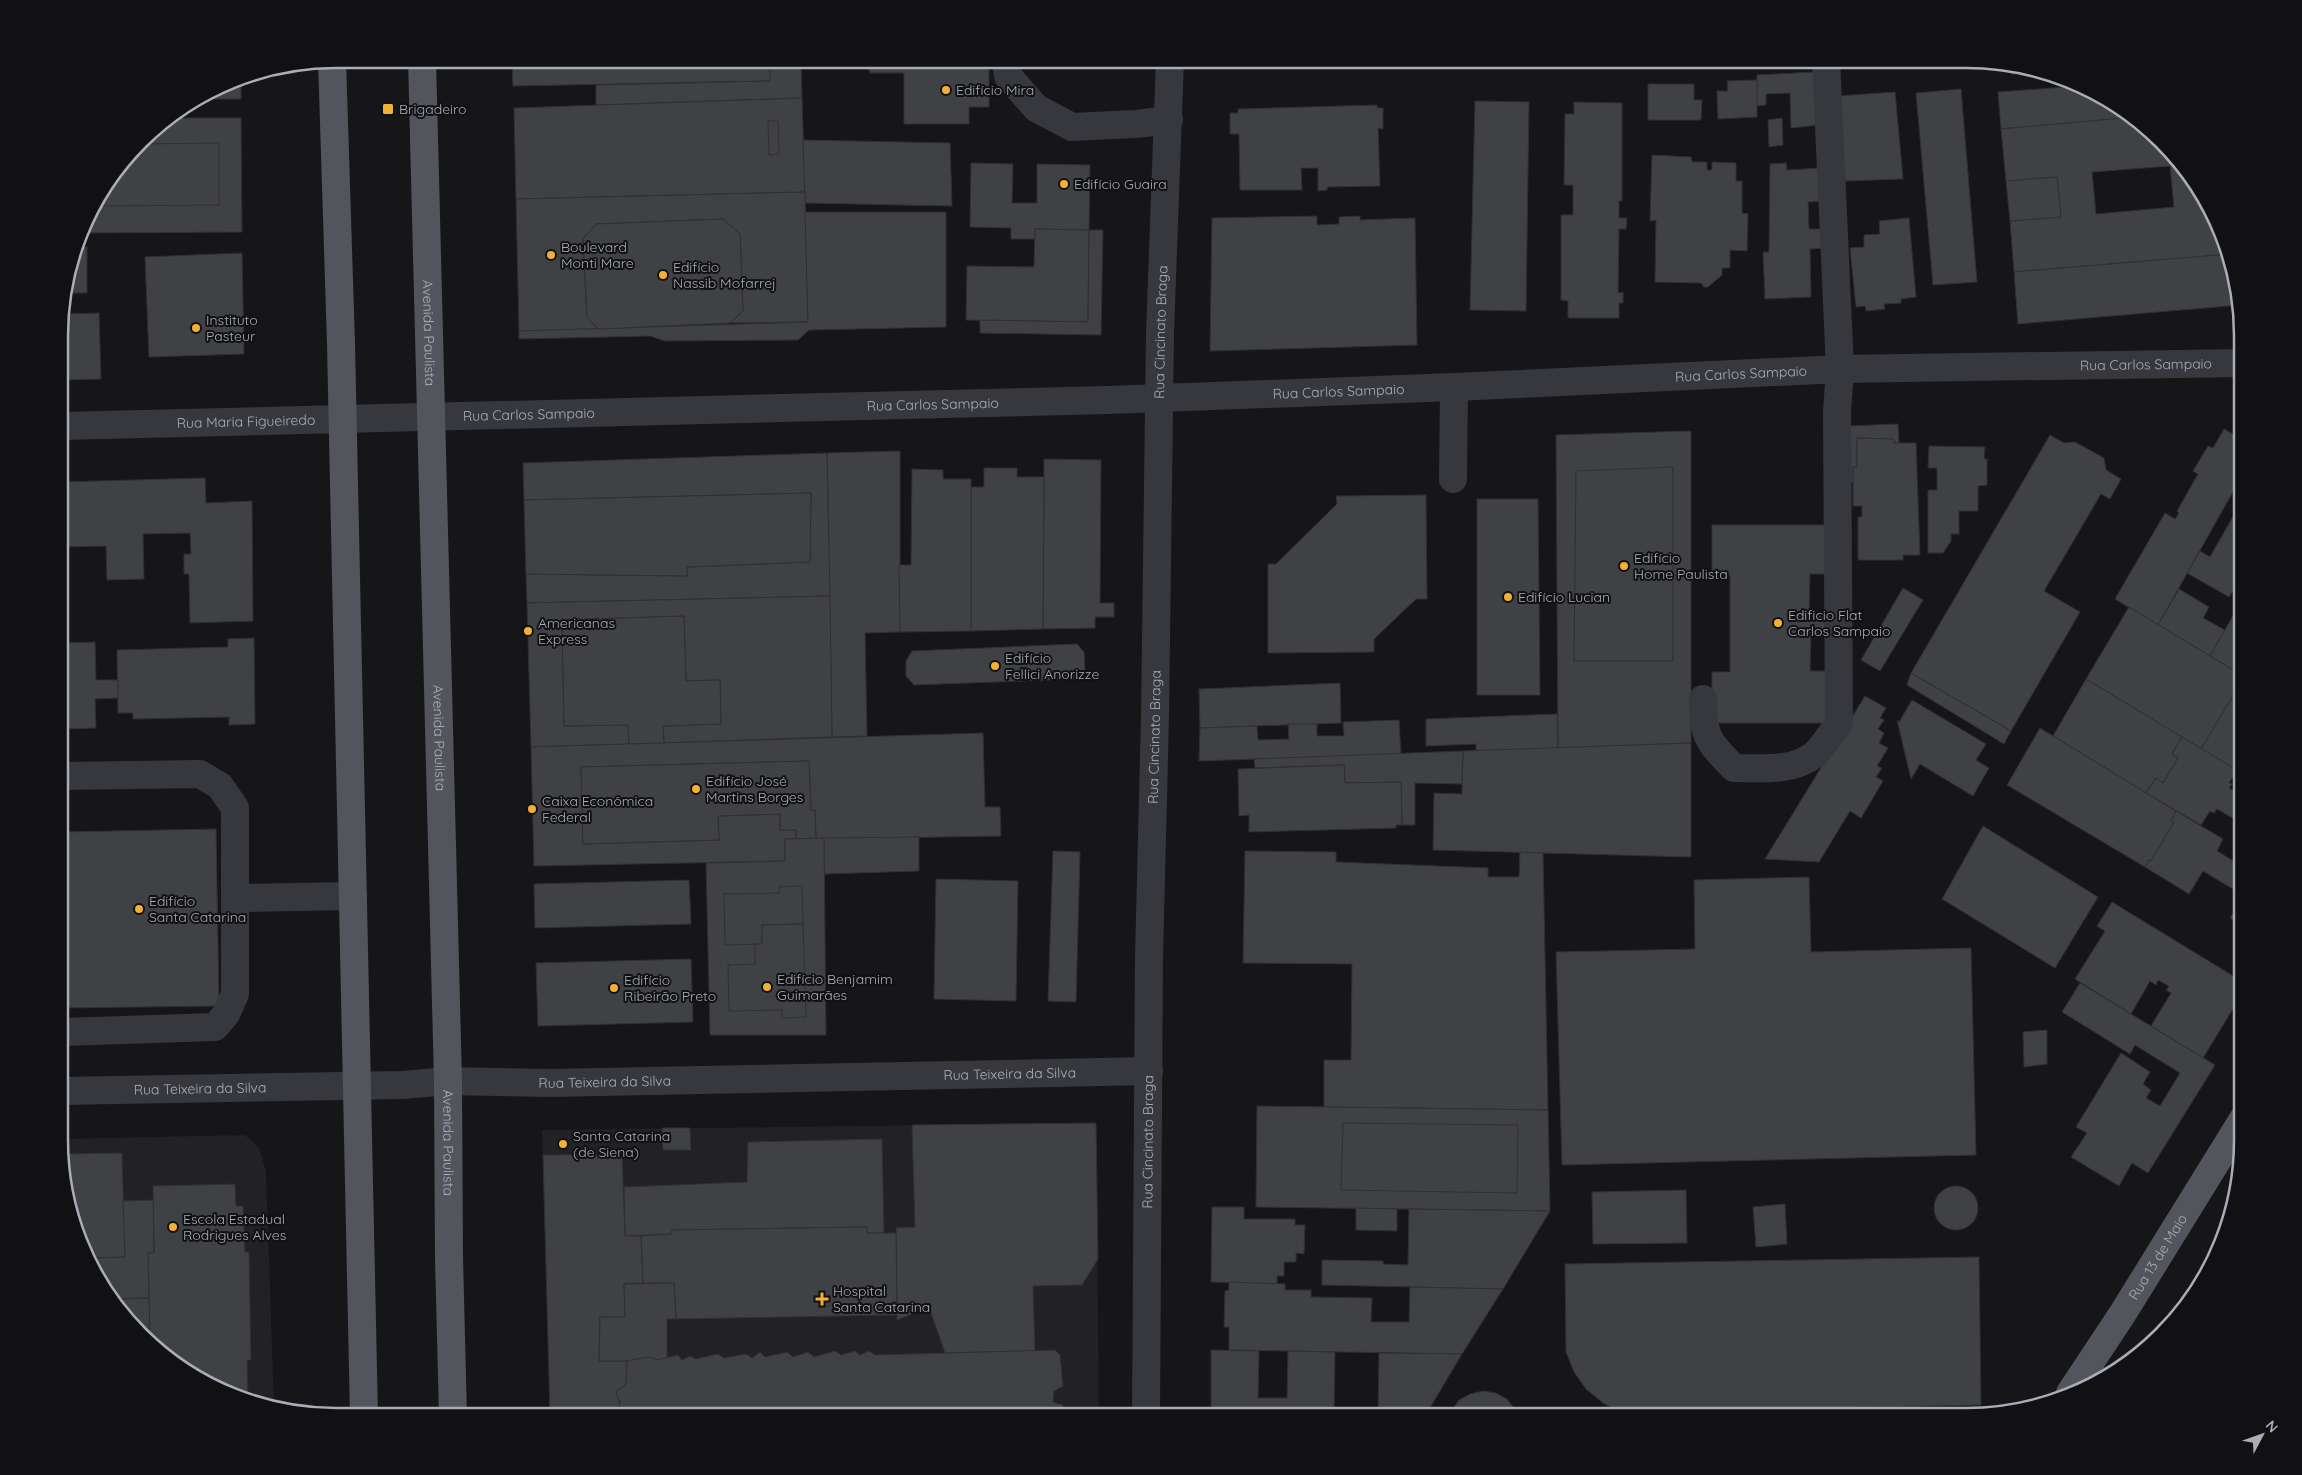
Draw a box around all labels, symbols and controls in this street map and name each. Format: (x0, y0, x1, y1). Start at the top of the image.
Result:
place label: Edifício Mira (956, 81, 1034, 99)
marker: Edifício Mira (940, 84, 952, 96)
place label: Brigadeiro (399, 100, 467, 118)
marker: Brigadeiro (381, 102, 395, 116)
place label: Edifício Guaira (1074, 175, 1167, 193)
marker: Edifício Guaira (1058, 178, 1070, 190)
place label: Boulevard Monti Mare (561, 238, 634, 272)
marker: Boulevard Monti Mare (545, 249, 557, 261)
place label: Edifício Nassib Mofarrej (673, 258, 776, 292)
street label: Rua Cincinato Braga (1150, 265, 1171, 399)
marker: Edifício Nassib Mofarrej (657, 269, 669, 281)
street label: Avenida Paulista (419, 279, 439, 386)
place label: Instituto Pasteur (206, 311, 258, 345)
marker: Instituto Pasteur (190, 322, 202, 334)
street label: Rua Carlos Sampaio (2080, 354, 2212, 374)
street label: Rua Carlos Sampaio (1675, 362, 1808, 386)
street label: Rua Carlos Sampaio (1272, 380, 1405, 403)
street label: Rua Carlos Sampaio (866, 394, 999, 415)
street label: Rua Carlos Sampaio (463, 404, 595, 425)
street label: Rua Maria Figueiredo (176, 411, 316, 432)
place label: Edifício Home Paulista (1634, 549, 1728, 583)
marker: Edifício Home Paulista (1618, 560, 1630, 572)
place label: Edifício Lucian (1518, 588, 1610, 606)
marker: Edifício Lucian (1502, 591, 1514, 603)
place label: Edificio Flat Carlos Sampaio (1788, 606, 1890, 640)
place label: Americanas Express (538, 614, 615, 648)
marker: Edificio Flat Carlos Sampaio (1772, 617, 1784, 629)
marker: Americanas Express (522, 625, 534, 637)
place label: Edifício Fellici Anorizze (1005, 649, 1099, 683)
marker: Edifício Fellici Anorizze (989, 660, 1001, 672)
street label: Rua Cincinato Braga (1144, 670, 1165, 804)
street label: Avenida Paulista (429, 684, 450, 791)
place label: Edifício José Martins Borges (706, 772, 803, 806)
marker: Edifício José Martins Borges (690, 783, 702, 795)
place label: Caixa Econômica Federal (542, 792, 653, 826)
marker: Caixa Econômica Federal (526, 803, 538, 815)
place label: Edifício Santa Catarina (149, 892, 246, 926)
marker: Edifício Santa Catarina (133, 903, 145, 915)
place label: Edifício Benjamim Guimarães (777, 970, 893, 1004)
place label: Edifício Ribeirão Preto (624, 971, 716, 1005)
marker: Edifício Benjamim Guimarães (761, 981, 773, 993)
marker: Edifício Ribeirão Preto (608, 982, 620, 994)
street label: Rua Teixeira da Silva (943, 1063, 1076, 1084)
street label: Rua Teixeira da Silva (538, 1072, 671, 1092)
street label: Rua Cincinato Braga (1138, 1075, 1157, 1209)
street label: Rua Teixeira da Silva (133, 1078, 267, 1099)
street label: Avenida Paulista (439, 1089, 458, 1196)
place label: Santa Catarina (de Siena) (573, 1127, 670, 1161)
marker: Santa Catarina (de Siena) (557, 1138, 569, 1150)
place label: Escola Estadual Rodrigues Alves (183, 1210, 286, 1244)
street label: Rua 13 de Maio (2124, 1211, 2191, 1303)
marker: Escola Estadual Rodrigues Alves (167, 1221, 179, 1233)
place label: Hospital Santa Catarina (833, 1282, 930, 1316)
marker: Hospital Santa Catarina (815, 1292, 829, 1306)
north arrow (2237, 1410, 2287, 1460)
text: N (2262, 1417, 2282, 1436)

